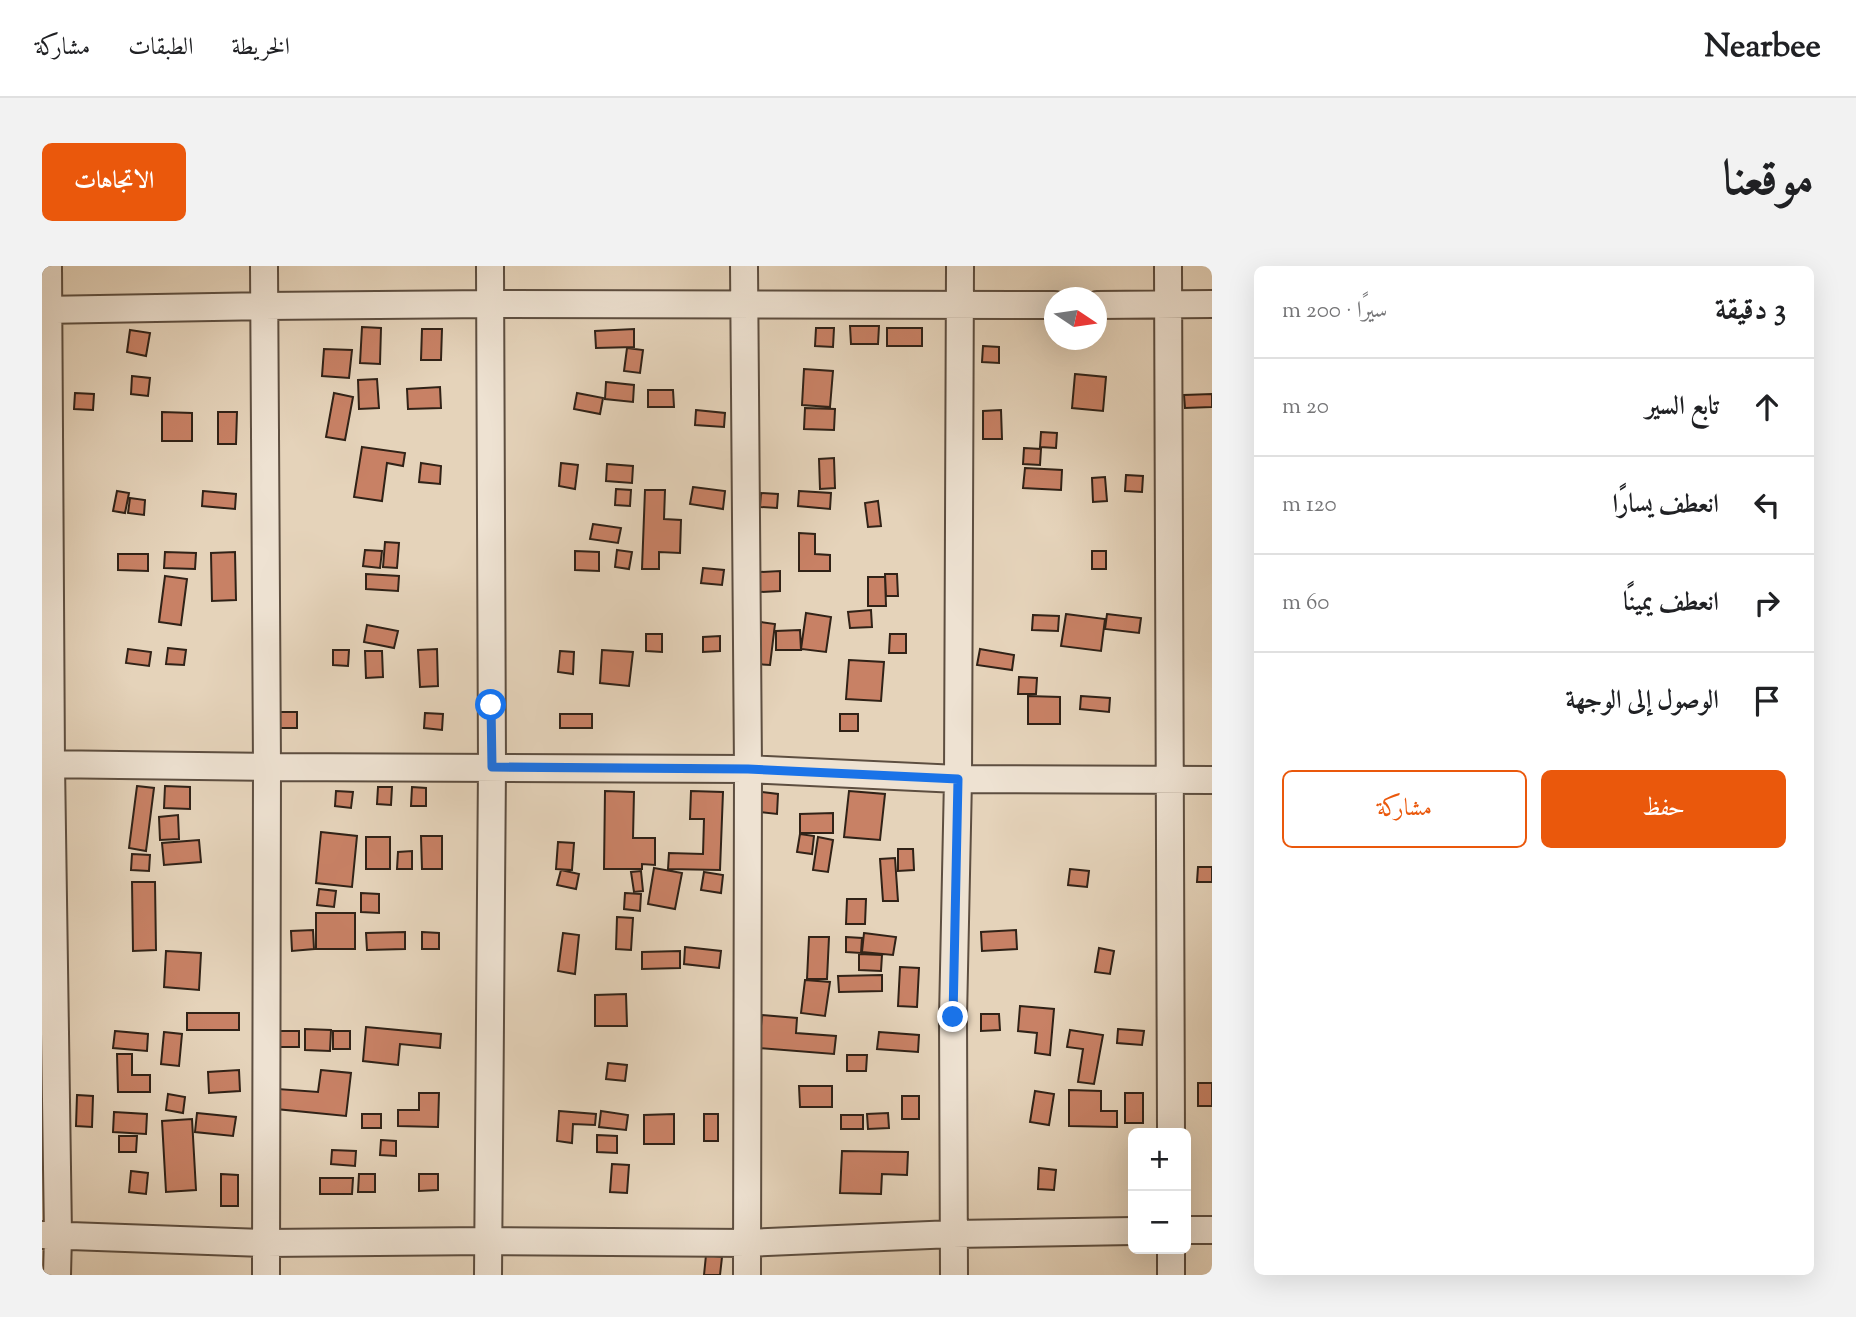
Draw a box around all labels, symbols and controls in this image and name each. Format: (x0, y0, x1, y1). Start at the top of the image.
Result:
text: Nearbee (1704, 24, 1821, 72)
text: مشاركة (35, 31, 90, 65)
text: الطبقات (128, 31, 194, 65)
text: الخريطة (232, 31, 290, 65)
button: الاتجاهات (42, 143, 186, 221)
text: موقعنا (1722, 147, 1814, 217)
north arrow (1044, 287, 1107, 350)
text: 3 دقيقة (1715, 290, 1786, 333)
text: سيرًا · 200 m (1282, 295, 1387, 328)
icon: ahead (1748, 388, 1786, 426)
text: تابع السير (1646, 389, 1719, 426)
text: 20 m (1282, 391, 1329, 424)
icon: left (1748, 486, 1786, 524)
text: انعطف يسارًا (1612, 487, 1719, 524)
text: 120 m (1282, 489, 1337, 522)
icon: right (1748, 584, 1786, 622)
text: انعطف يمينًا (1623, 585, 1719, 622)
text: 60 m (1282, 587, 1330, 620)
icon: arrive (1748, 682, 1786, 720)
text: الوصول إلى الوجهة (1565, 683, 1719, 720)
route start (475, 689, 506, 720)
button: مشاركة (1282, 770, 1527, 848)
button: حفظ (1541, 770, 1786, 848)
route end (937, 1001, 968, 1032)
map controls (1128, 1128, 1191, 1254)
button: + (1128, 1128, 1191, 1191)
button: − (1128, 1191, 1191, 1254)

